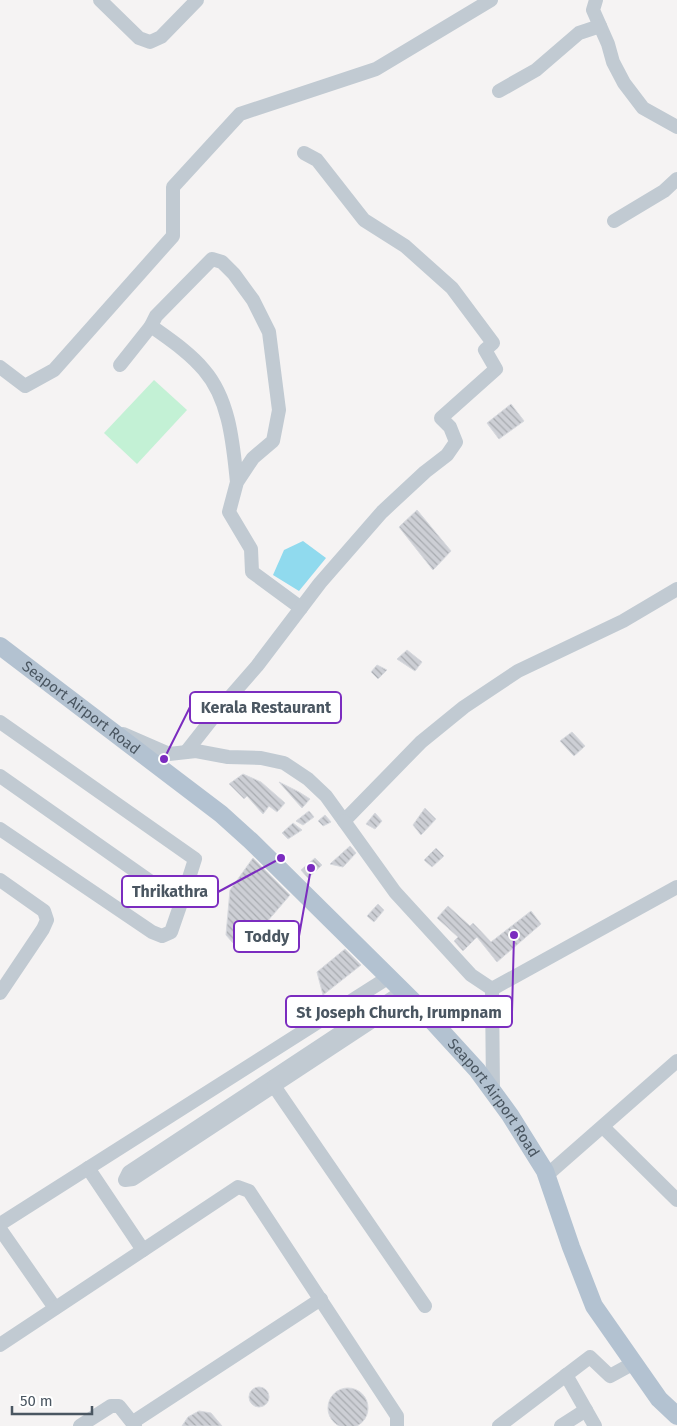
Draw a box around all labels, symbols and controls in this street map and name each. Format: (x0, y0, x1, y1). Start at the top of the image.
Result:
street label: Seaport Airport Road (19, 657, 144, 758)
callout: Kerala Restaurant (190, 692, 341, 723)
text: Kerala Restaurant (201, 698, 332, 717)
callout: Thrikathra (122, 876, 218, 907)
text: Thrikathra (132, 882, 208, 901)
callout: Toddy (234, 921, 299, 952)
text: Toddy (245, 927, 290, 946)
callout: St Joseph Church, Irumpnam (286, 996, 512, 1027)
text: St Joseph Church, Irumpnam (296, 1003, 502, 1022)
street label: Seaport Airport Road (444, 1035, 543, 1161)
scale bar (12, 1384, 92, 1416)
text: 50 m (20, 1392, 53, 1410)

